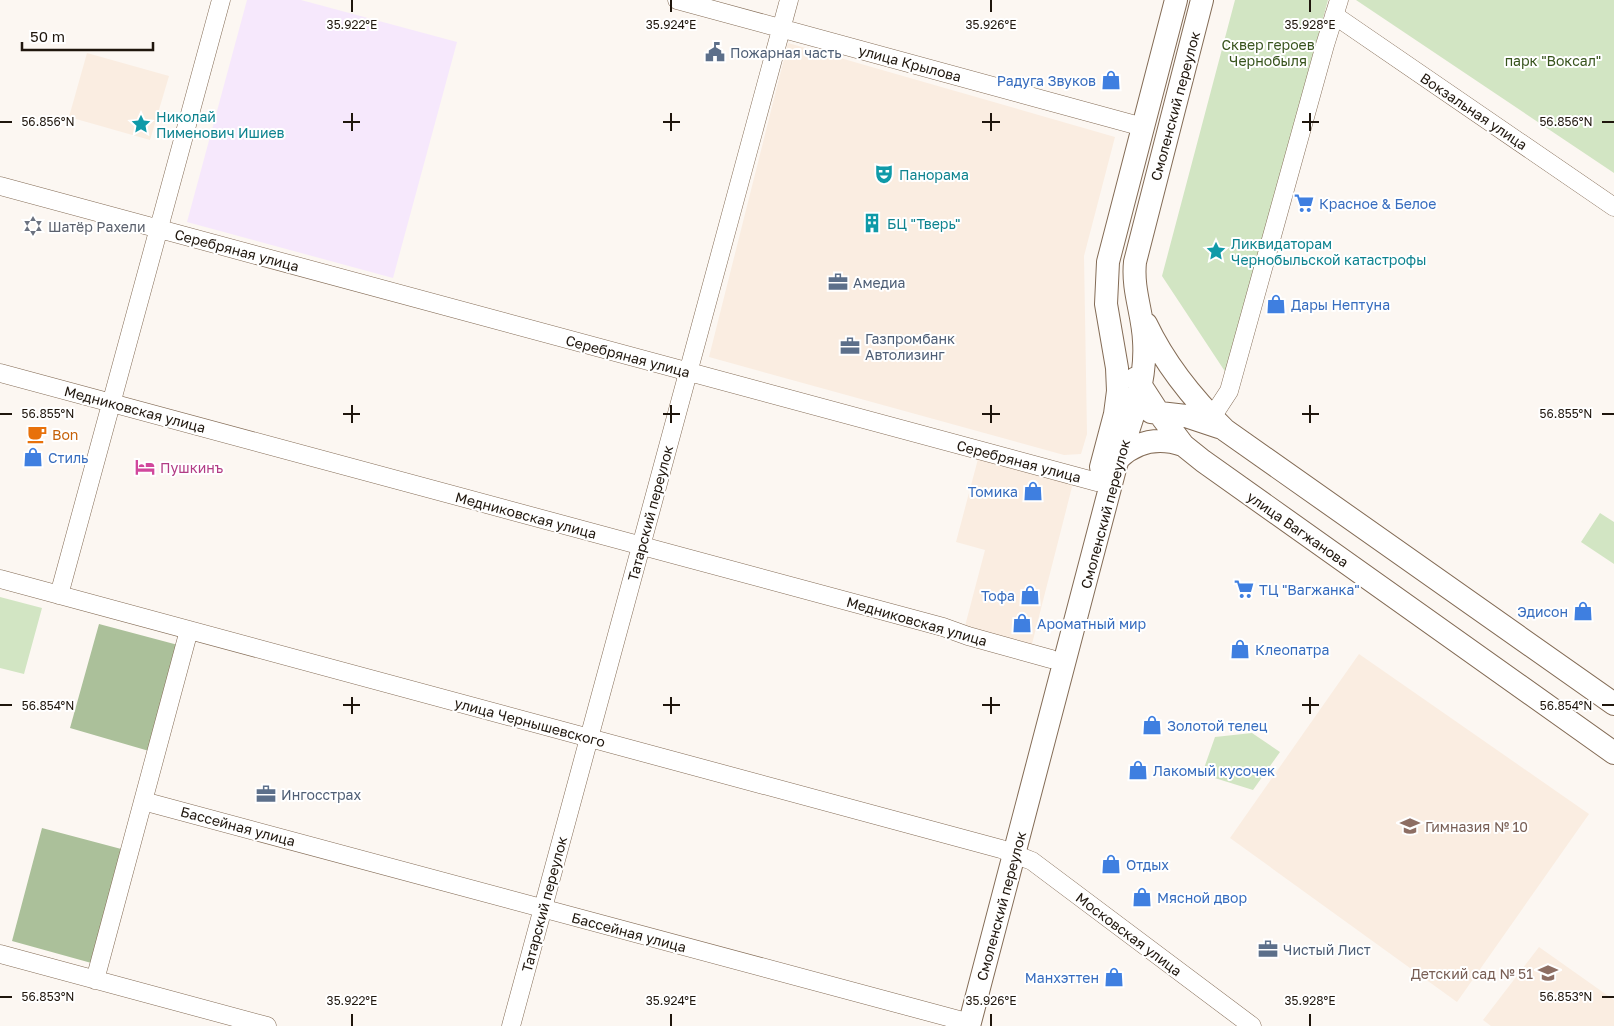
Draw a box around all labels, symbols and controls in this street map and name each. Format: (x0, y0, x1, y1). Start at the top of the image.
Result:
text: 35.922°E (327, 17, 377, 32)
text: 35.924°E (646, 17, 696, 32)
text: 35.926°E (965, 17, 1017, 32)
text: 35.928°E (1284, 17, 1336, 32)
scale bar (22, 20, 154, 52)
text: 50 m (30, 27, 65, 45)
street label: Смоленский переулок (1147, 29, 1203, 183)
park label: Сквер героев Чернобыля (1221, 36, 1315, 69)
public building icon: Пожарная часть (704, 41, 726, 63)
street label: улица Крылова (857, 41, 963, 85)
place label: Пожарная часть (730, 44, 842, 61)
park label: парк "Воксал" (1505, 52, 1601, 69)
shop icon: Радуга Звуков (1100, 69, 1122, 91)
street label: Вокзальная улица (1417, 69, 1531, 153)
place label: Радуга Звуков (997, 72, 1096, 89)
place label: Николай Пименович Ишиев (156, 108, 285, 141)
place icon: Николай Пименович Ишиев (130, 113, 152, 135)
text: 56.856°N (21, 114, 75, 129)
text: 56.856°N (1539, 114, 1593, 129)
theatre icon: Панорама (873, 163, 895, 185)
place label: Панорама (899, 166, 969, 183)
supermarket icon: Красное & Белое (1293, 192, 1315, 214)
place label: Красное & Белое (1319, 195, 1436, 212)
building icon: БЦ "Тверь" (861, 212, 883, 234)
synagogue icon: Шатёр Рахели (22, 215, 44, 237)
place label: БЦ "Тверь" (887, 215, 960, 232)
place label: Шатёр Рахели (48, 218, 146, 235)
street label: Серебряная улица (173, 225, 301, 275)
place label: Ликвидаторам Чернобыльской катастрофы (1231, 235, 1426, 268)
place icon: Ликвидаторам Чернобыльской катастрофы (1205, 240, 1227, 262)
office icon: Амедиа (827, 271, 849, 293)
place label: Амедиа (853, 274, 905, 291)
shop icon: Дары Нептуна (1265, 293, 1287, 315)
place label: Дары Нептуна (1291, 296, 1390, 313)
place label: Газпромбанк Автолизинг (865, 330, 955, 363)
street label: Серебряная улица (564, 331, 692, 381)
office icon: Газпромбанк Автолизинг (839, 335, 861, 357)
street label: Медниковская улица (62, 382, 208, 436)
text: 56.855°N (22, 406, 74, 421)
text: 56.855°N (1540, 406, 1592, 421)
cafe icon: Bon (26, 423, 48, 445)
place label: Bon (52, 426, 78, 443)
street label: Серебряная улица (955, 436, 1083, 486)
street label: Смоленский переулок (1077, 437, 1133, 591)
street label: Татарский переулок (624, 443, 676, 583)
shop icon: Стиль (22, 446, 44, 468)
place label: Стиль (48, 449, 88, 466)
hotel icon: Пушкинъ (134, 456, 156, 478)
place label: Пушкинъ (160, 459, 223, 476)
shop icon: Томика (1022, 480, 1044, 502)
place label: Томика (968, 483, 1018, 500)
street label: Медниковская улица (453, 488, 599, 542)
street label: улица Вагжанова (1244, 488, 1352, 570)
supermarket icon: ТЦ "Вагжанка" (1233, 578, 1255, 600)
place label: ТЦ "Вагжанка" (1259, 581, 1360, 598)
shop icon: Тофа (1019, 584, 1041, 606)
place label: Тофа (981, 587, 1015, 604)
street label: Медниковская улица (845, 593, 989, 649)
shop icon: Эдисон (1572, 600, 1594, 622)
place label: Эдисон (1517, 603, 1568, 620)
shop icon: Ароматный мир (1011, 612, 1033, 634)
place label: Ароматный мир (1037, 615, 1146, 632)
shop icon: Клеопатра (1229, 638, 1251, 660)
place label: Клеопатра (1255, 641, 1329, 658)
street label: улица Чернышевского (453, 694, 607, 750)
text: 56.854°N (22, 698, 74, 713)
text: 56.854°N (1540, 698, 1592, 713)
shop icon: Золотой телец (1141, 714, 1163, 736)
place label: Золотой телец (1167, 717, 1268, 734)
shop icon: Лакомый кусочек (1127, 759, 1149, 781)
place label: Лакомый кусочек (1153, 762, 1275, 779)
office icon: Ингосстрах (255, 783, 277, 805)
place label: Ингосстрах (281, 786, 362, 803)
street label: Бассейная улица (179, 803, 297, 849)
school or university icon: Гимназия № 10 (1399, 815, 1421, 837)
place label: Гимназия № 10 (1425, 818, 1528, 835)
street label: Смоленский переулок (973, 829, 1029, 983)
street label: Татарский переулок (518, 834, 570, 974)
shop icon: Отдых (1100, 853, 1122, 875)
place label: Отдых (1126, 856, 1169, 873)
shop icon: Мясной двор (1131, 886, 1153, 908)
street label: Московская улица (1073, 889, 1185, 979)
place label: Мясной двор (1157, 889, 1247, 906)
street label: Бассейная улица (570, 909, 688, 955)
office icon: Чистый Лист (1257, 938, 1279, 960)
place label: Чистый Лист (1283, 941, 1371, 958)
school or university icon: Детский сад № 51 (1537, 962, 1559, 984)
place label: Детский сад № 51 (1411, 965, 1533, 982)
shop icon: Манхэттен (1103, 966, 1125, 988)
place label: Манхэттен (1025, 969, 1099, 986)
text: 56.853°N (22, 989, 74, 1004)
text: 56.853°N (1540, 989, 1592, 1004)
text: 35.922°E (327, 993, 377, 1008)
text: 35.924°E (646, 993, 696, 1008)
text: 35.926°E (965, 993, 1017, 1008)
text: 35.928°E (1284, 993, 1336, 1008)

